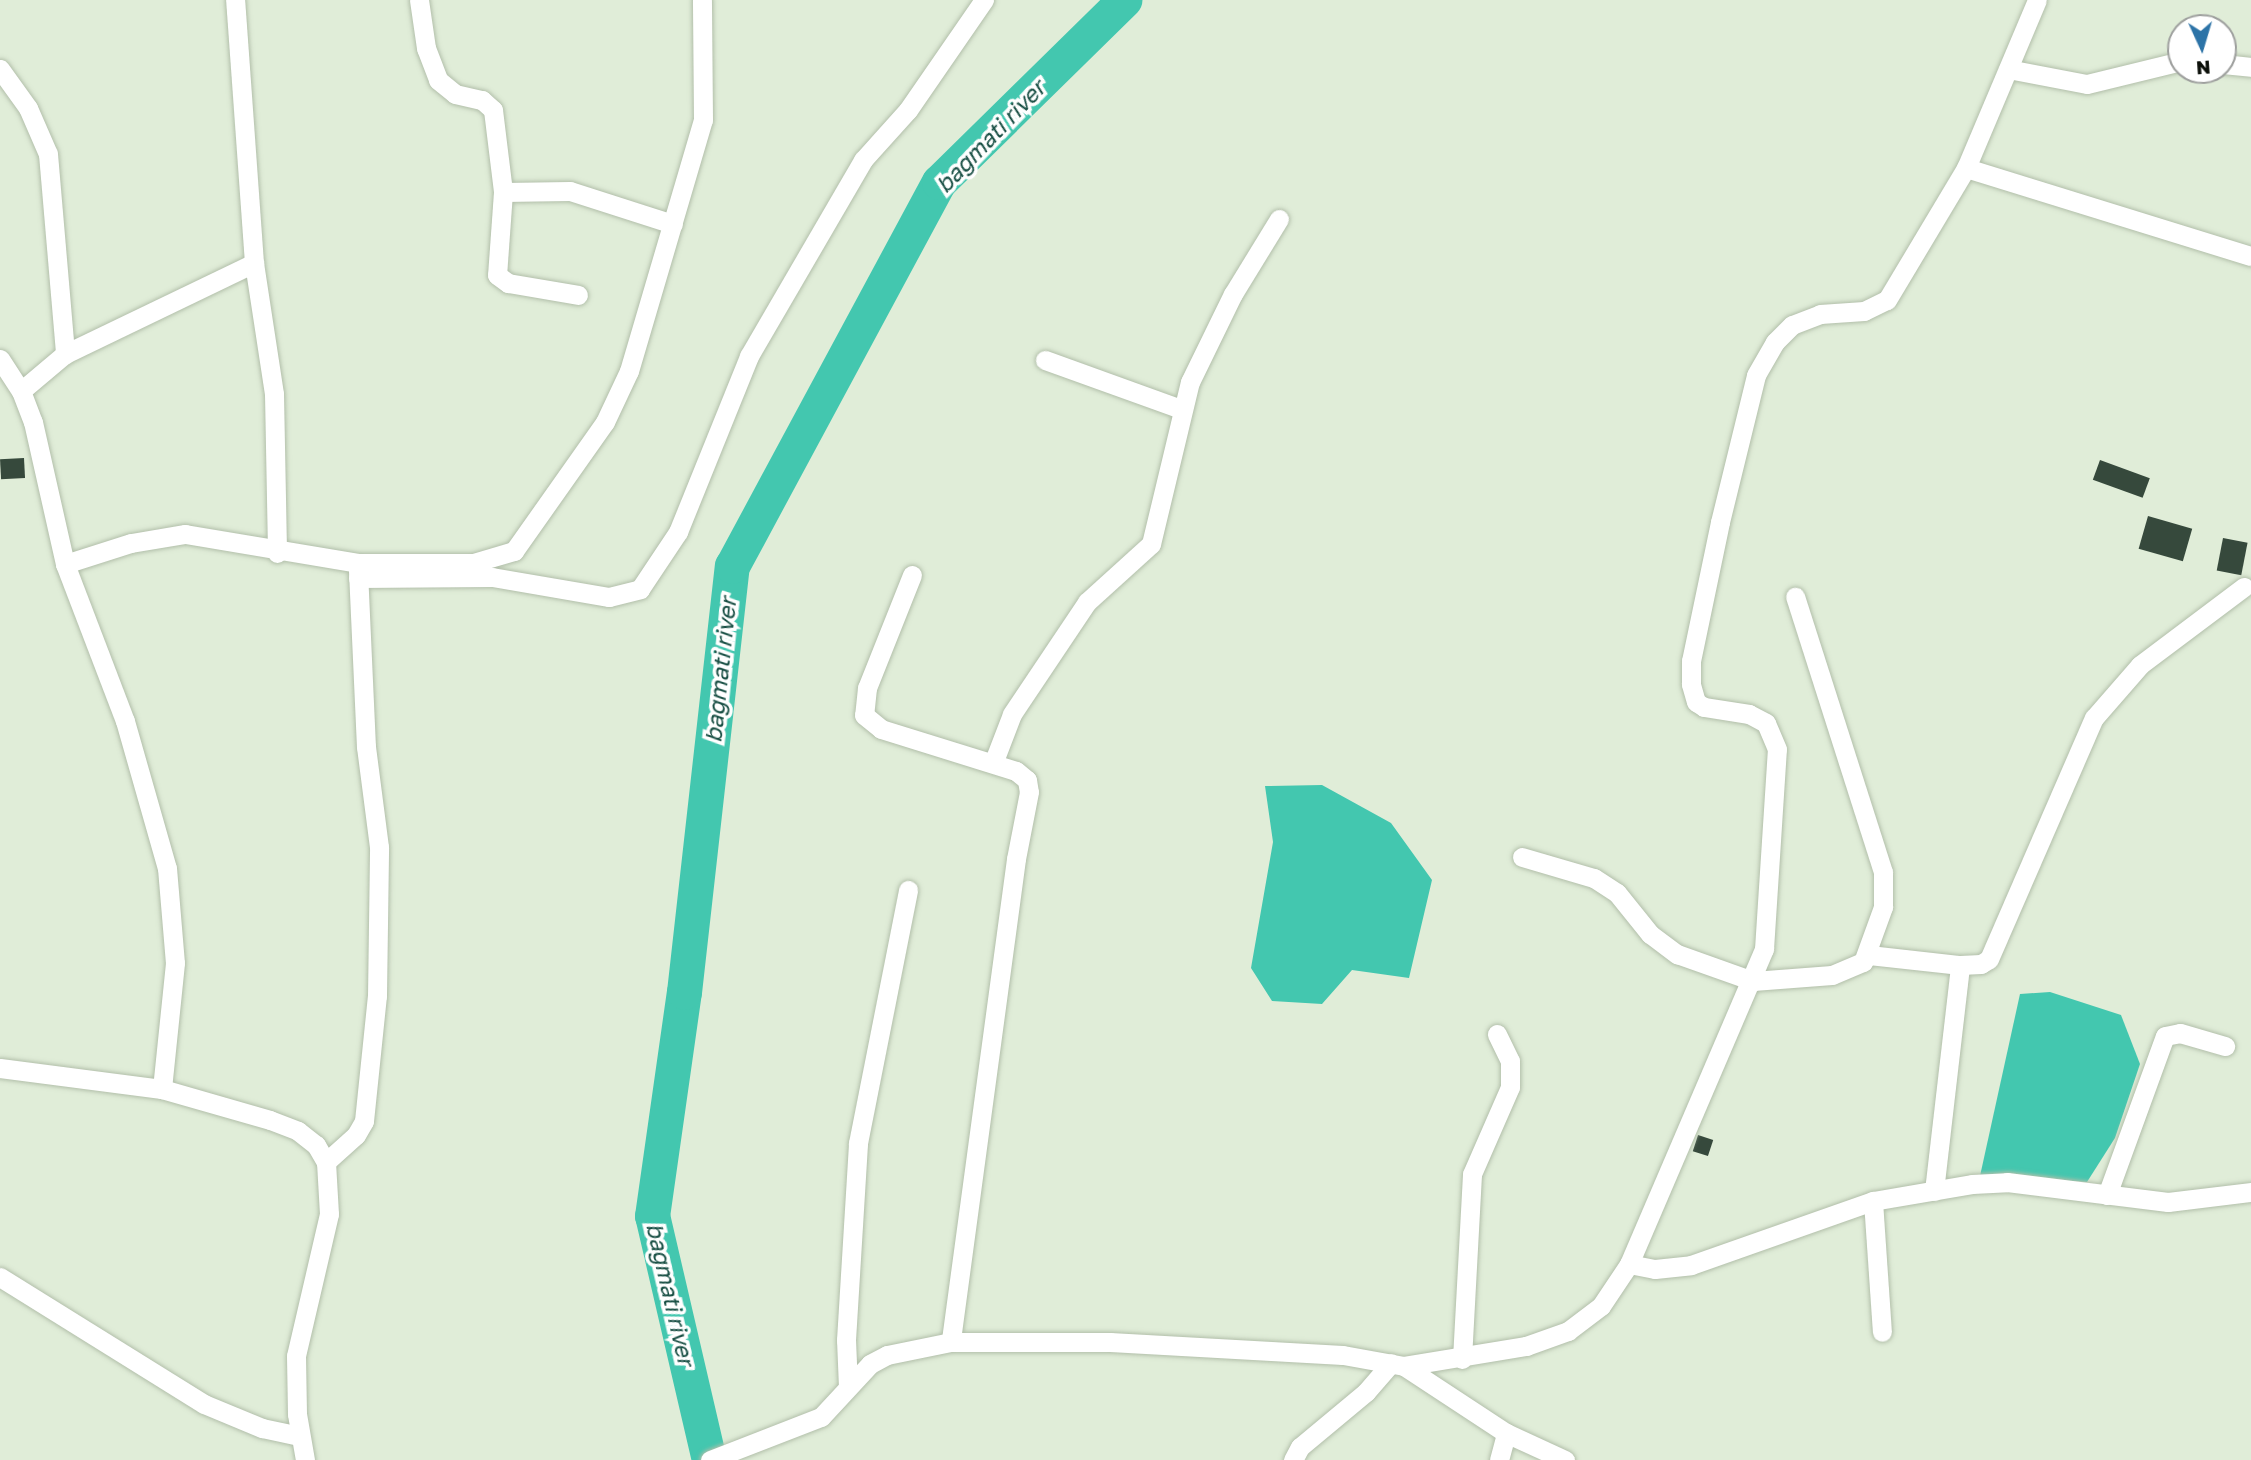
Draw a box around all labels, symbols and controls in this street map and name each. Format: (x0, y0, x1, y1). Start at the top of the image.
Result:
north arrow (2167, 14, 2237, 84)
text: N (2195, 56, 2211, 80)
water label: bagmati river (930, 74, 1050, 198)
water label: bagmati river (699, 596, 741, 744)
water label: bagmati river (641, 1220, 701, 1368)

